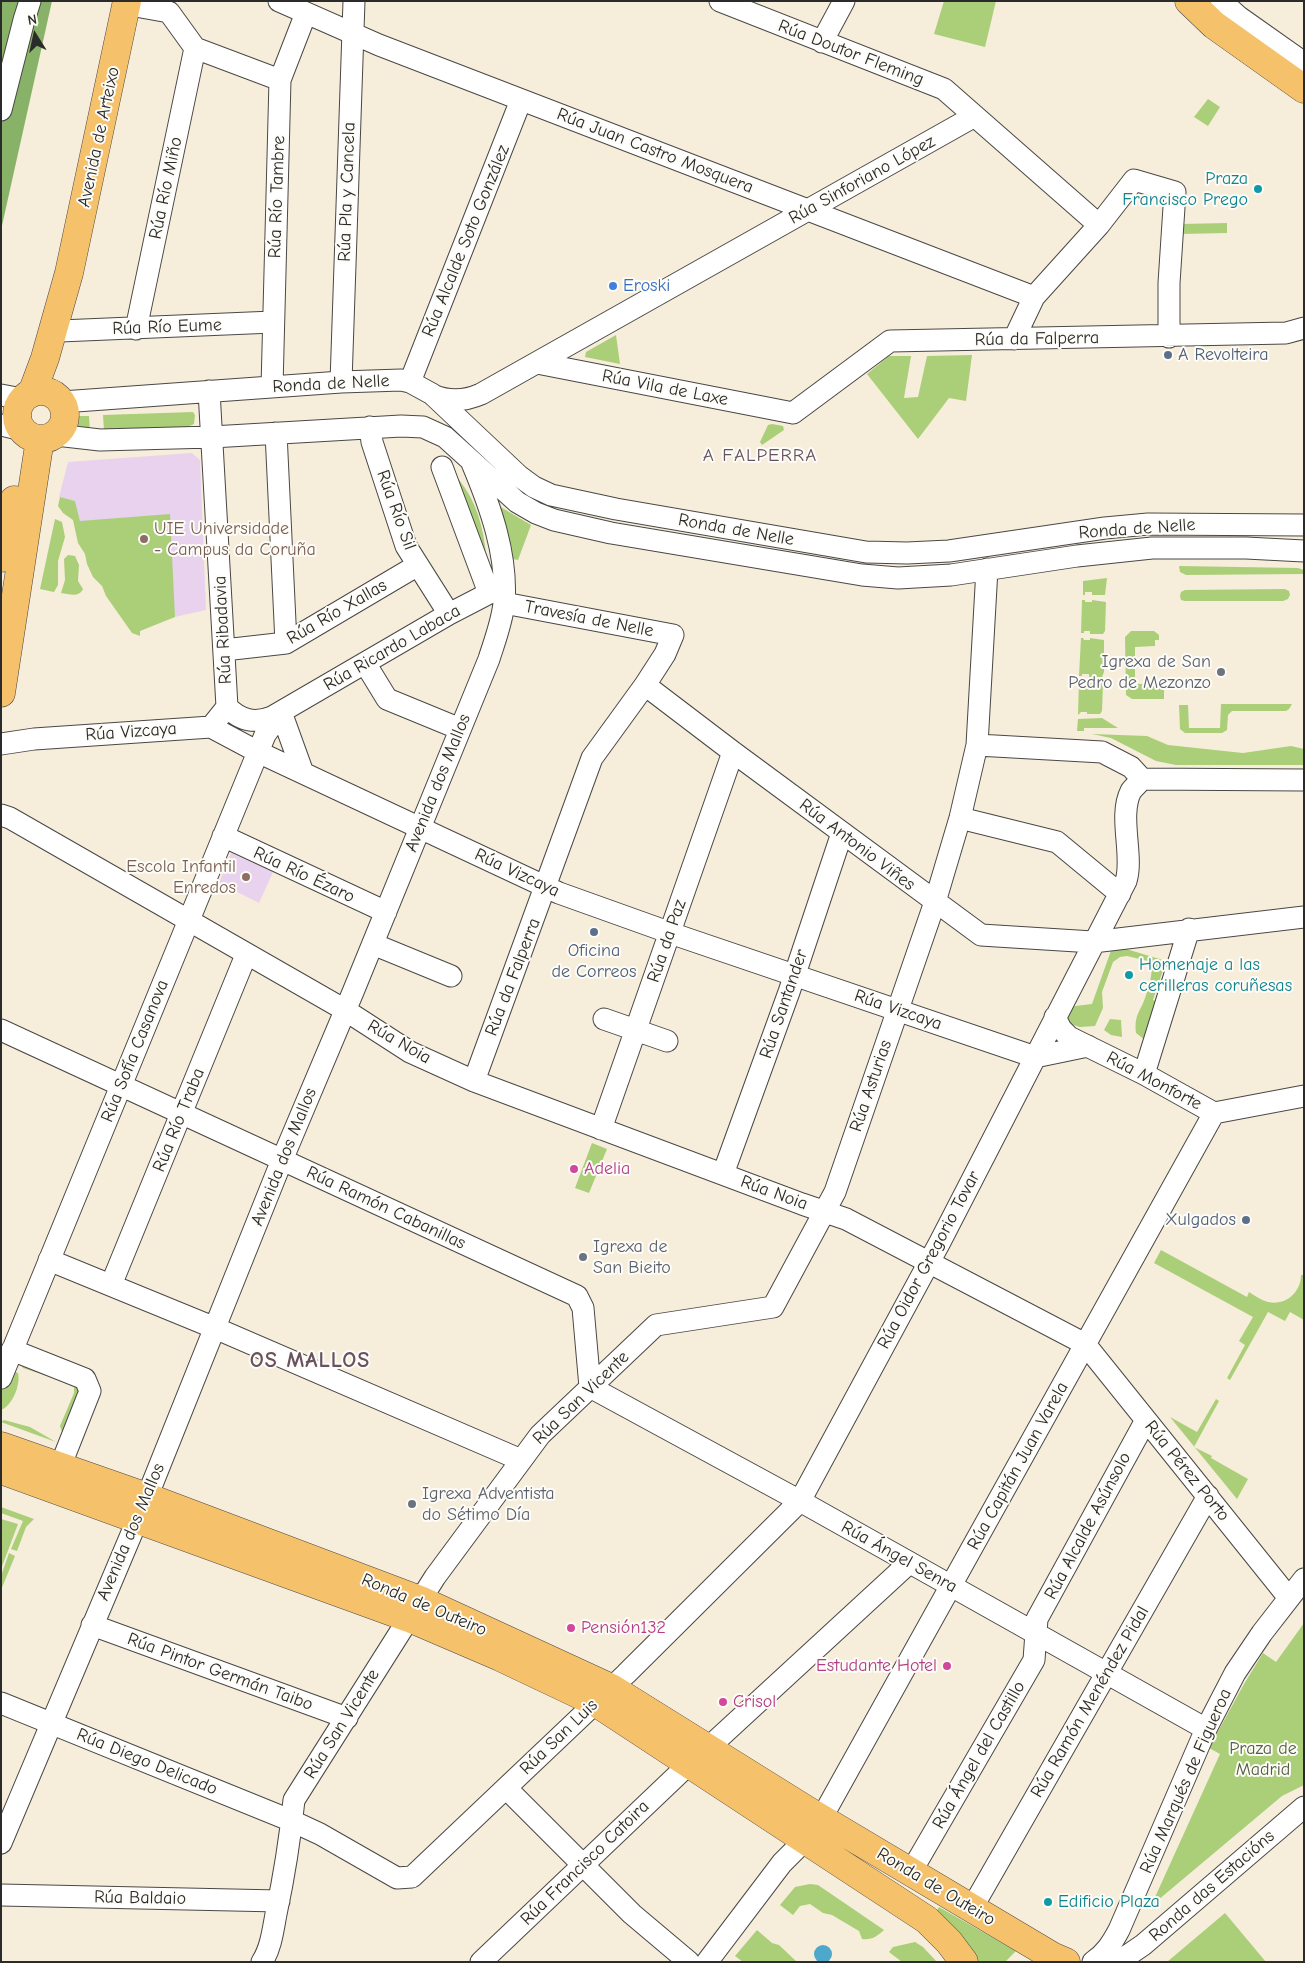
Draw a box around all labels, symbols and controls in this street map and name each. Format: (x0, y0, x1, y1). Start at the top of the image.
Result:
north arrow (10, 10, 60, 60)
text: N (26, 11, 38, 29)
street label: Rúa Doutor Fleming (775, 15, 927, 91)
street label: Avenida de Arteixo (74, 65, 124, 209)
street label: Rúa Juan Castro Mosquera (554, 104, 756, 198)
street label: Rúa Pla y Cancela (334, 122, 360, 262)
street label: Rúa Sinforiano López (785, 131, 939, 229)
street label: Rúa Río Miño (145, 135, 187, 241)
street label: Rúa Río Tambre (264, 135, 290, 259)
street label: Rúa Alcalde Soto González (418, 142, 514, 340)
place label: Praza Francisco Prego (1122, 168, 1248, 210)
marker: Praza Francisco Prego (1252, 183, 1264, 195)
place label: Eroski (623, 275, 670, 297)
marker: Eroski (607, 280, 619, 292)
street label: Rúa Río Eume (112, 314, 222, 340)
street label: Rúa da Falperra (975, 327, 1099, 351)
place label: A Revolteira (1178, 344, 1268, 366)
marker: A Revolteira (1162, 349, 1174, 361)
street label: Rúa Vila de Laxe (600, 365, 730, 411)
street label: Ronda de Nelle (272, 370, 390, 398)
district label: A FALPERRA (702, 445, 818, 467)
street label: Rúa Río Sil (372, 467, 420, 553)
street label: Ronda de Nelle (676, 509, 796, 551)
street label: Ronda de Nelle (1078, 514, 1196, 544)
place label: UIE Universidade - Campus da Coruña (154, 518, 316, 560)
marker: UIE Universidade - Campus da Coruña (138, 533, 150, 545)
street label: Rúa Ribadavia (209, 575, 237, 685)
street label: Rúa Río Xallas (283, 575, 391, 649)
street label: Travesía de Nelle (523, 596, 655, 642)
street label: Rúa Ricardo Labaca (320, 600, 464, 696)
place label: Igrexa de San Pedro de Mezonzo (1068, 651, 1211, 694)
marker: Igrexa de San Pedro de Mezonzo (1215, 666, 1227, 678)
street label: Avenida dos Mallos (400, 711, 476, 855)
street label: Rúa Vizcaya (85, 718, 177, 746)
street label: Rúa Antonio Viñes (795, 794, 919, 896)
street label: Rúa Río Ézaro (250, 842, 358, 908)
street label: Rúa Vizcaya (471, 844, 563, 902)
place label: Escola Infantil Enredos (126, 856, 236, 899)
marker: Escola Infantil Enredos (240, 871, 252, 883)
street label: Rúa da Paz (643, 897, 691, 985)
street label: Rúa da Falperra (481, 915, 545, 1039)
marker: Oficina de Correos (588, 926, 600, 938)
place label: Oficina de Correos (552, 940, 636, 982)
street label: Rúa Santander (755, 947, 813, 1061)
place label: Homenaje a las cerilleras coruñesas (1139, 954, 1292, 996)
marker: Homenaje a las cerilleras coruñesas (1123, 969, 1135, 981)
street label: Rúa Sofía Casanova (97, 977, 173, 1125)
street label: Rúa Vizcaya (851, 985, 945, 1035)
street label: Rúa Noia (363, 1015, 435, 1069)
street label: Rúa Asturias (845, 1037, 897, 1135)
street label: Rúa Monforte (1103, 1047, 1205, 1115)
street label: Rúa Río Traba (148, 1065, 210, 1175)
street label: Avenida dos Mallos (246, 1085, 322, 1229)
place label: Adelia (584, 1158, 630, 1180)
street label: Rúa Ramón Cabanillas (303, 1162, 469, 1254)
marker: Adelia (568, 1163, 580, 1175)
street label: Rúa Oidor Gregorio Tovar (873, 1167, 985, 1353)
street label: Rúa Noia (737, 1171, 811, 1215)
place label: Xulgados (1165, 1209, 1236, 1231)
marker: Xulgados (1240, 1214, 1252, 1226)
place label: Igrexa de San Bieito (593, 1236, 671, 1278)
marker: Igrexa de San Bieito (577, 1251, 589, 1263)
street label: Rúa San Vicente (528, 1347, 634, 1449)
district label: OS MALLOS (249, 1348, 371, 1374)
street label: Rúa Capitán Juan Varela (963, 1378, 1073, 1554)
street label: Rúa Pérez Porto (1140, 1416, 1234, 1526)
street label: Rúa Alcalde Asúnsolo (1040, 1449, 1136, 1603)
street label: Avenida dos Mallos (92, 1460, 170, 1604)
place label: Igrexa Adventista do Sétimo Día (422, 1483, 555, 1526)
marker: Igrexa Adventista do Sétimo Día (406, 1498, 418, 1510)
street label: Rúa Ángel Senra (837, 1516, 961, 1598)
street label: Ronda de Outeiro (358, 1569, 490, 1641)
street label: Rúa Ramón Menéndez Pidal (1026, 1602, 1154, 1802)
place label: Pensión132 (581, 1617, 666, 1639)
marker: Pensión132 (565, 1622, 577, 1634)
street label: Rúa Pintor Germán Taibo (124, 1628, 316, 1716)
place label: Estudante Hotel (816, 1655, 937, 1677)
marker: Estudante Hotel (941, 1660, 953, 1672)
street label: Rúa San Vicente (300, 1665, 384, 1783)
street label: Rúa Ángel del Castillo (928, 1677, 1030, 1833)
street label: Rúa Marqués de Figueroa (1135, 1685, 1237, 1877)
place label: Crisol (733, 1691, 776, 1713)
street label: Rúa San Luis (516, 1695, 602, 1779)
marker: Crisol (717, 1696, 729, 1708)
street label: Rúa Diego Delicado (73, 1724, 221, 1800)
park label: Praza de Madrid (1229, 1738, 1297, 1780)
street label: Rúa Francisco Catoira (516, 1796, 654, 1930)
street label: Ronda das Estacións (1145, 1826, 1279, 1946)
street label: Ronda de Outeiro (873, 1843, 999, 1931)
street label: Rúa Baldaio (94, 1886, 186, 1910)
place label: Edificio Plaza (1058, 1891, 1160, 1913)
marker: Edificio Plaza (1042, 1896, 1054, 1908)

